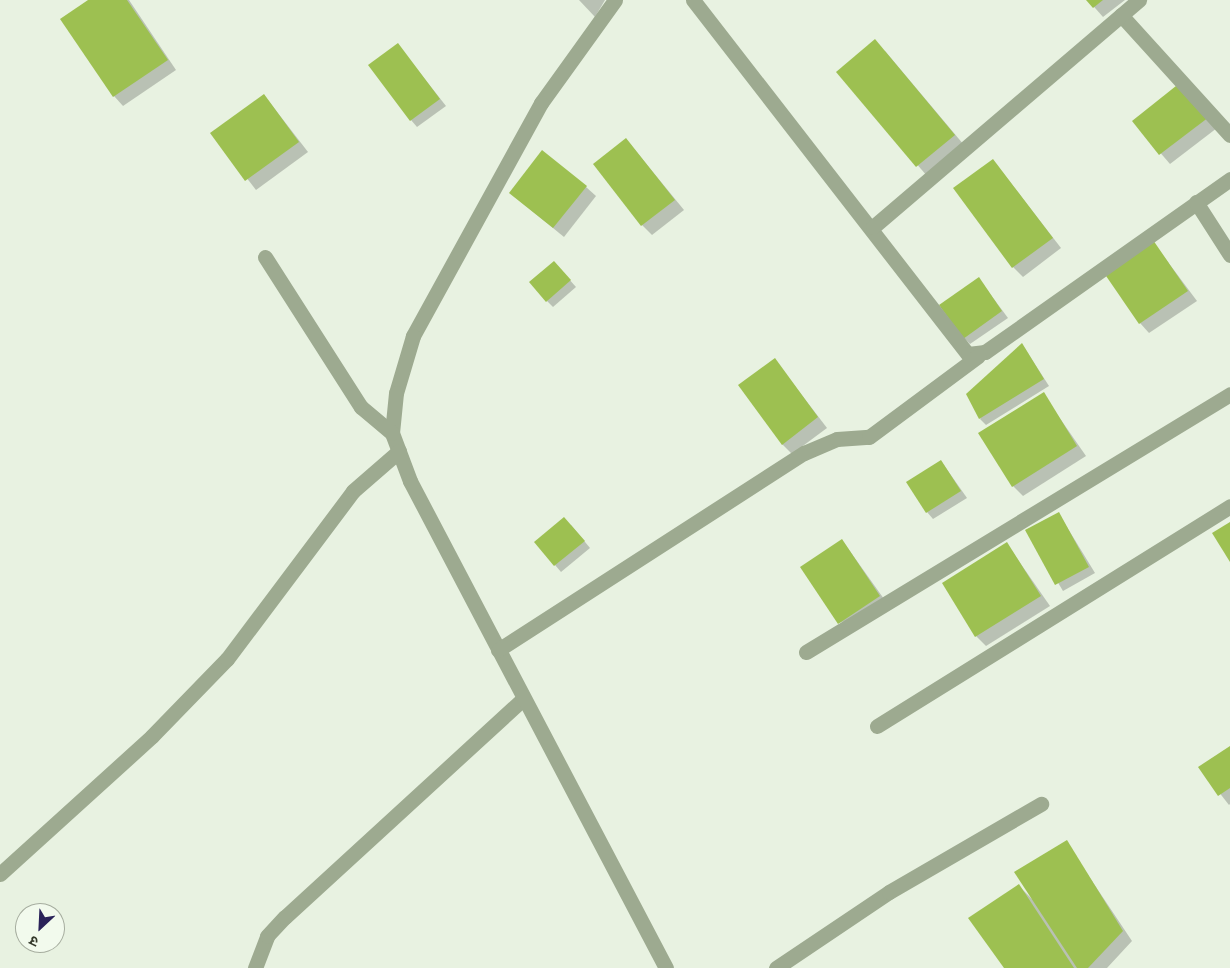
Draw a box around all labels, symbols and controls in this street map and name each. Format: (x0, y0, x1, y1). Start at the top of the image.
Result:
north arrow (15, 903, 65, 953)
text: उ (27, 932, 41, 951)

